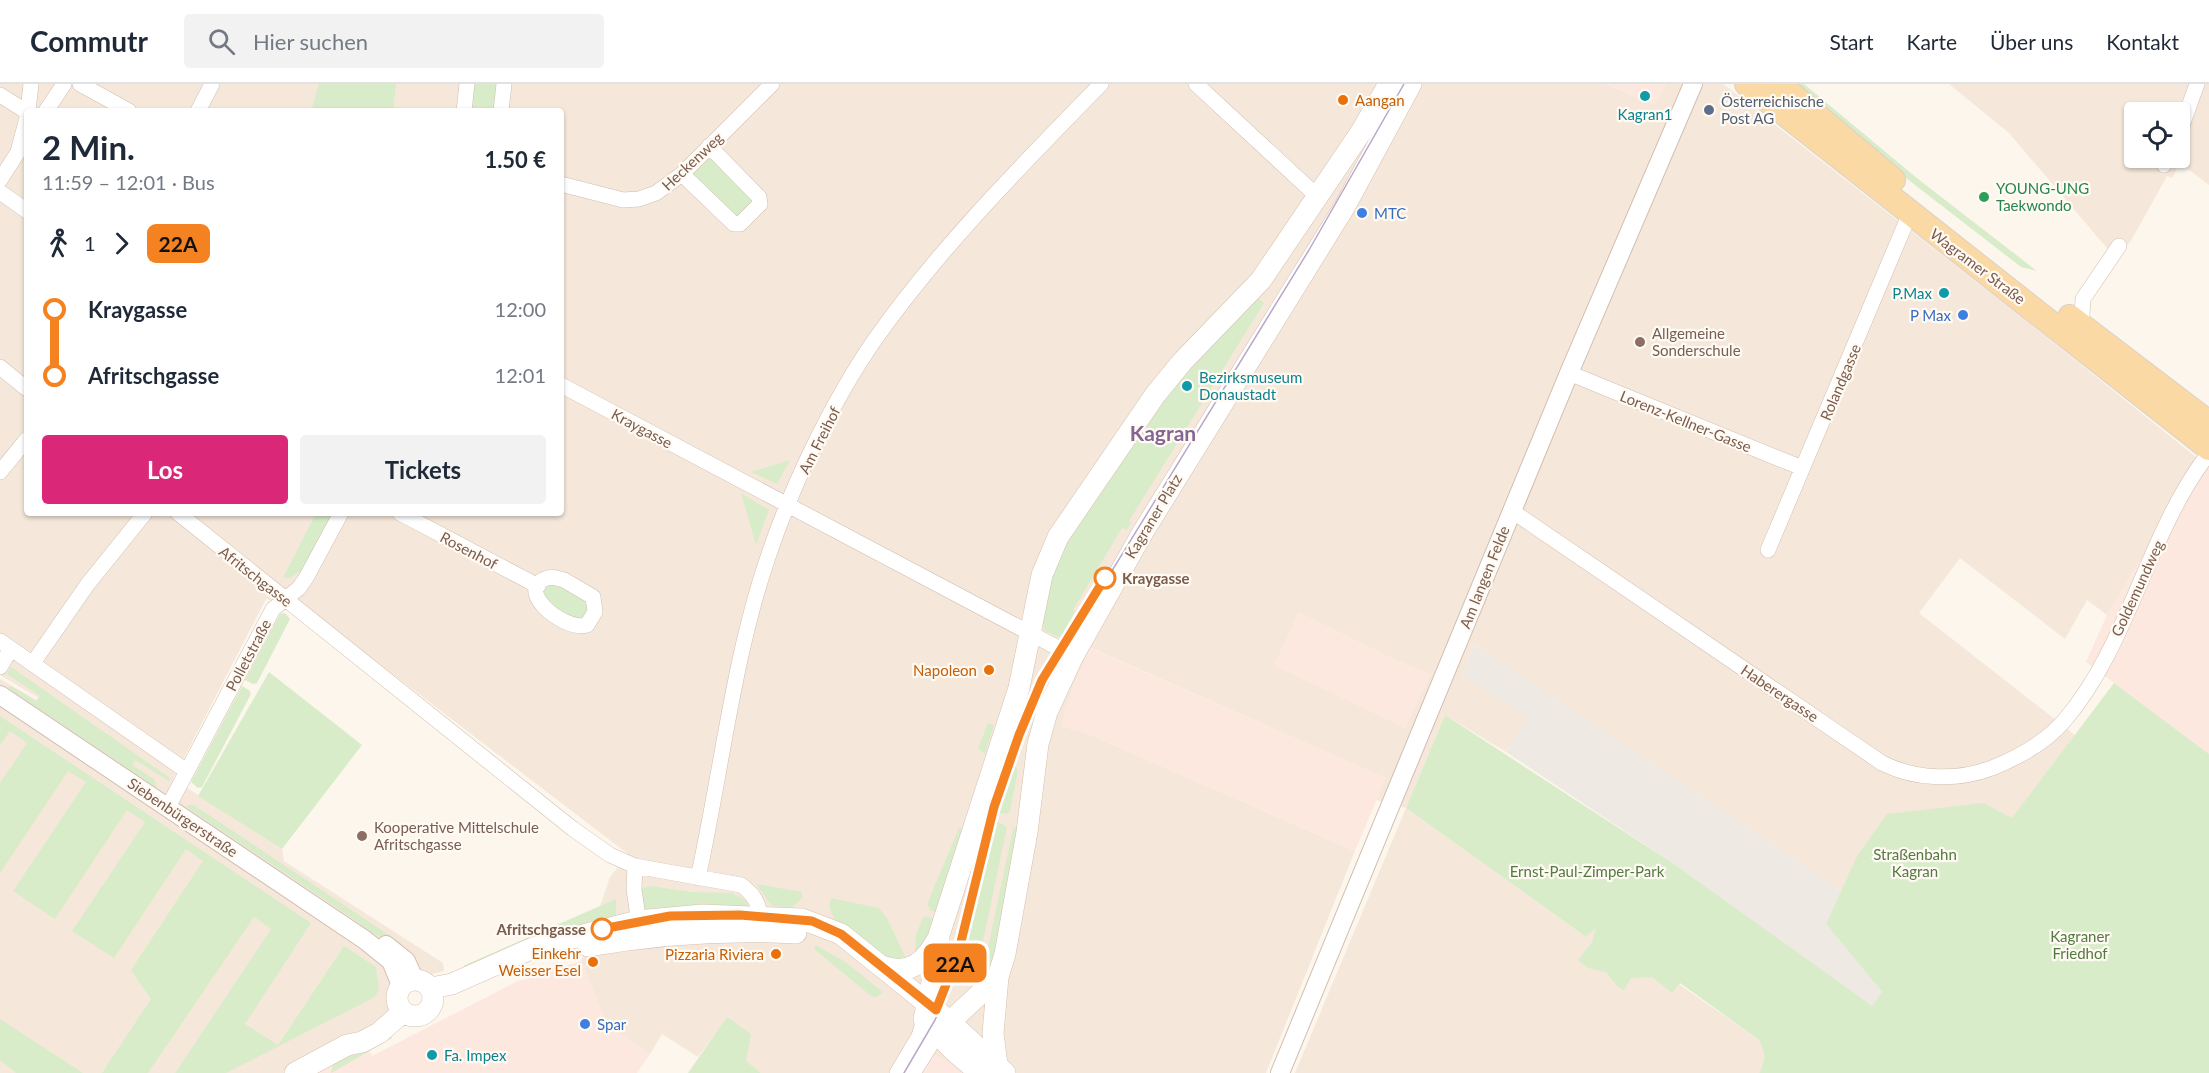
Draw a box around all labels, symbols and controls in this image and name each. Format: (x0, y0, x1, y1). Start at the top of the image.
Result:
search box (184, 14, 604, 68)
text: Commutr (30, 24, 148, 58)
icon: search (205, 25, 238, 58)
text: Hier suchen (253, 28, 368, 55)
text: Start (1829, 29, 1874, 54)
text: Karte (1907, 29, 1957, 54)
text: Über uns (1990, 29, 2073, 54)
text: Kontakt (2106, 29, 2179, 54)
marker: Kagran1 (1638, 89, 1652, 103)
place label: Aangan (1355, 91, 1405, 109)
place label: Österreichische Post AG (1721, 92, 1824, 127)
marker: Aangan (1336, 93, 1350, 107)
map controls (2124, 102, 2190, 168)
button: locate (2124, 102, 2190, 168)
marker: Österreichische Post AG (1702, 103, 1716, 117)
place label: Kagran1 (1617, 105, 1673, 123)
text: 2 Min. (42, 127, 135, 167)
street label: Heckenweg (658, 128, 726, 194)
text: 1.50 € (484, 146, 546, 173)
text: 11:59 – 12:01 · Bus (42, 170, 215, 194)
place label: YOUNG-UNG Taekwondo (1996, 179, 2089, 214)
marker: YOUNG-UNG Taekwondo (1977, 190, 1991, 204)
place label: MTC (1374, 204, 1406, 222)
marker: MTC (1355, 206, 1369, 220)
street label: Wagramer Straße (1927, 224, 2029, 308)
icon: walk (42, 227, 75, 260)
icon: forward (105, 227, 138, 260)
text: 1 (84, 231, 96, 255)
text: 22A (159, 231, 198, 256)
place label: P.Max (1892, 284, 1933, 302)
marker: P.Max (1937, 286, 1951, 300)
text: Kraygasse (88, 296, 187, 323)
text: 12:00 (495, 297, 546, 321)
place label: P Max (1910, 306, 1952, 324)
marker: P Max (1956, 308, 1970, 322)
place label: Allgemeine Sonderschule (1652, 324, 1741, 359)
marker: Allgemeine Sonderschule (1633, 335, 1647, 349)
street label: Rolandgasse (1816, 341, 1864, 423)
text: Afritschgasse (88, 362, 219, 389)
text: 12:01 (495, 363, 546, 387)
place label: Bezirksmuseum Donaustadt (1199, 368, 1302, 403)
marker: Bezirksmuseum Donaustadt (1180, 379, 1194, 393)
street label: Lorenz-Kellner-Gasse (1618, 386, 1754, 456)
street label: Am Freihof (794, 403, 844, 477)
street label: Kraygasse (609, 404, 676, 452)
district label: Kagran (1130, 420, 1196, 445)
button: Los (42, 435, 288, 504)
button: Tickets (300, 435, 546, 504)
street label: Kagraner Platz (1121, 470, 1185, 561)
street label: Am langen Felde (1455, 523, 1513, 631)
street label: Rosenhof (437, 527, 501, 573)
street label: Goldemundweg (2107, 537, 2167, 639)
street label: Afritschgasse (216, 542, 296, 610)
marker: Kraygasse (1094, 567, 1116, 589)
place label: Kraygasse (1122, 569, 1190, 587)
street label: Polletstraße (222, 616, 274, 694)
place label: Napoleon (913, 661, 977, 679)
street label: Haberergasse (1738, 661, 1822, 726)
marker: Napoleon (982, 663, 996, 677)
street label: Siebenbürgerstraße (125, 774, 241, 860)
place label: Kooperative Mittelschule Afritschgasse (374, 818, 539, 853)
marker: Kooperative Mittelschule Afritschgasse (355, 829, 369, 843)
park label: Straßenbahn Kagran (1873, 845, 1957, 880)
park label: Ernst-Paul-Zimper-Park (1510, 862, 1665, 880)
marker: Afritschgasse (591, 918, 613, 940)
place label: Afritschgasse (496, 920, 586, 938)
park label: Kagraner Friedhof (2050, 927, 2110, 962)
place label: Einkehr Weisser Esel (498, 944, 582, 979)
line badge: 22A (920, 944, 990, 982)
place label: Pizzaria Riviera (665, 945, 764, 963)
marker: Pizzaria Riviera (769, 947, 783, 961)
text: 22A (936, 951, 974, 976)
marker: Einkehr Weisser Esel (586, 955, 600, 969)
place label: Spar (597, 1015, 627, 1033)
marker: Spar (578, 1017, 592, 1031)
place label: Fa. Impex (444, 1046, 507, 1064)
marker: Fa. Impex (425, 1048, 439, 1062)

